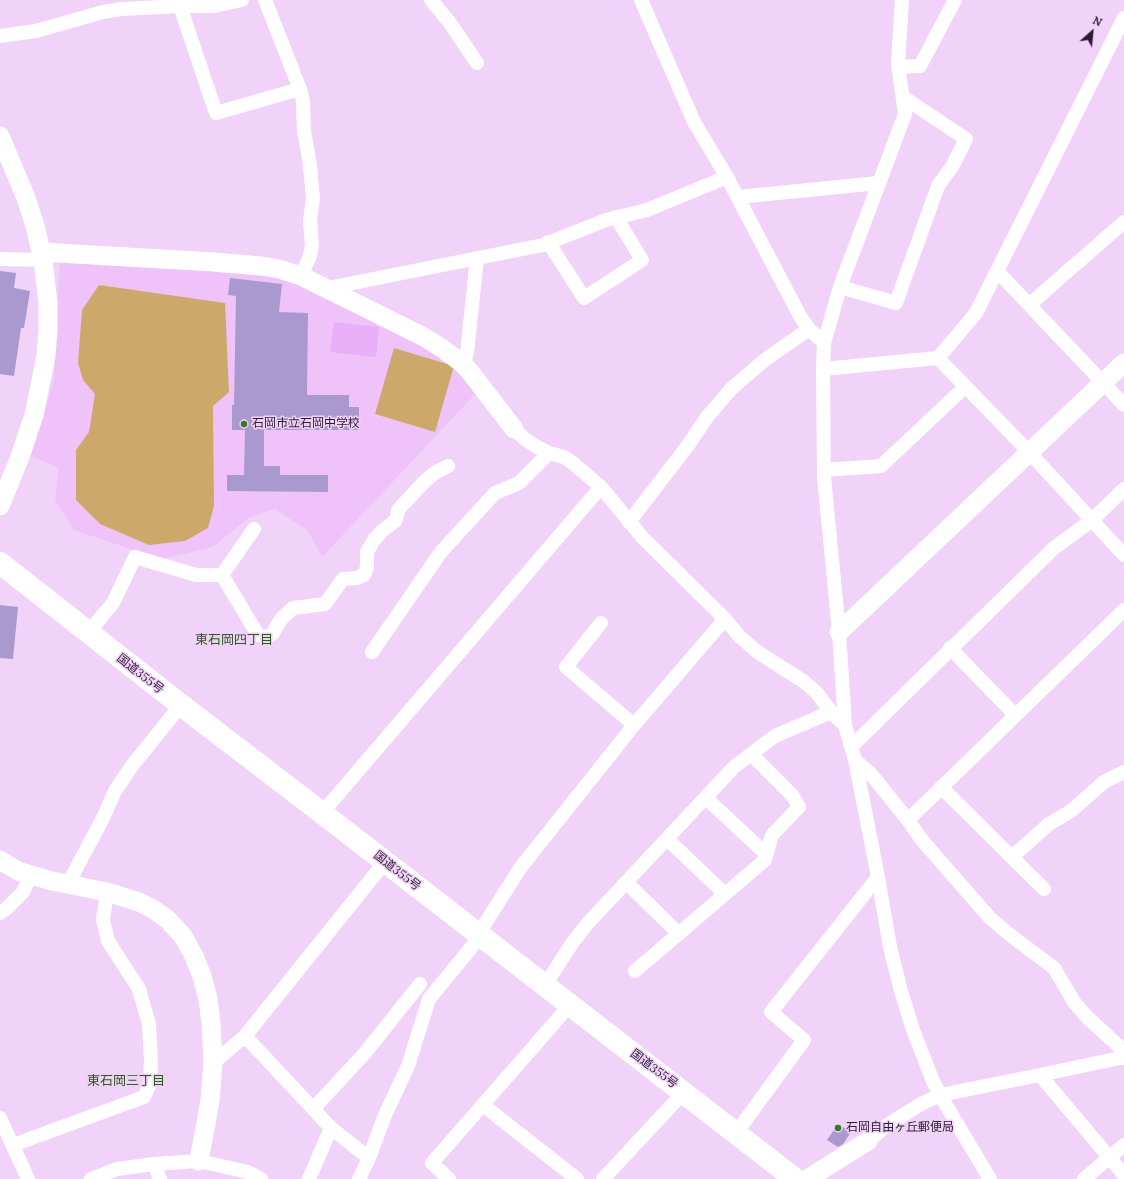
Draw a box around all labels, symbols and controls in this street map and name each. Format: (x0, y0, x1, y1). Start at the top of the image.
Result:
north arrow (1072, 12, 1112, 52)
text: N (1090, 13, 1104, 29)
place label: 石岡市立石岡中学校 (252, 417, 360, 431)
marker: 石岡市立石岡中学校 (239, 419, 249, 429)
district label: 東石岡四丁目 (195, 632, 273, 648)
street label: 国道355号 (114, 651, 166, 697)
street label: 国道355号 (371, 848, 423, 894)
street label: 国道355号 (627, 1046, 681, 1092)
district label: 東石岡三丁目 (87, 1073, 165, 1089)
place label: 石岡自由ヶ丘郵便局 (846, 1121, 954, 1135)
marker: 石岡自由ヶ丘郵便局 (833, 1123, 843, 1133)

